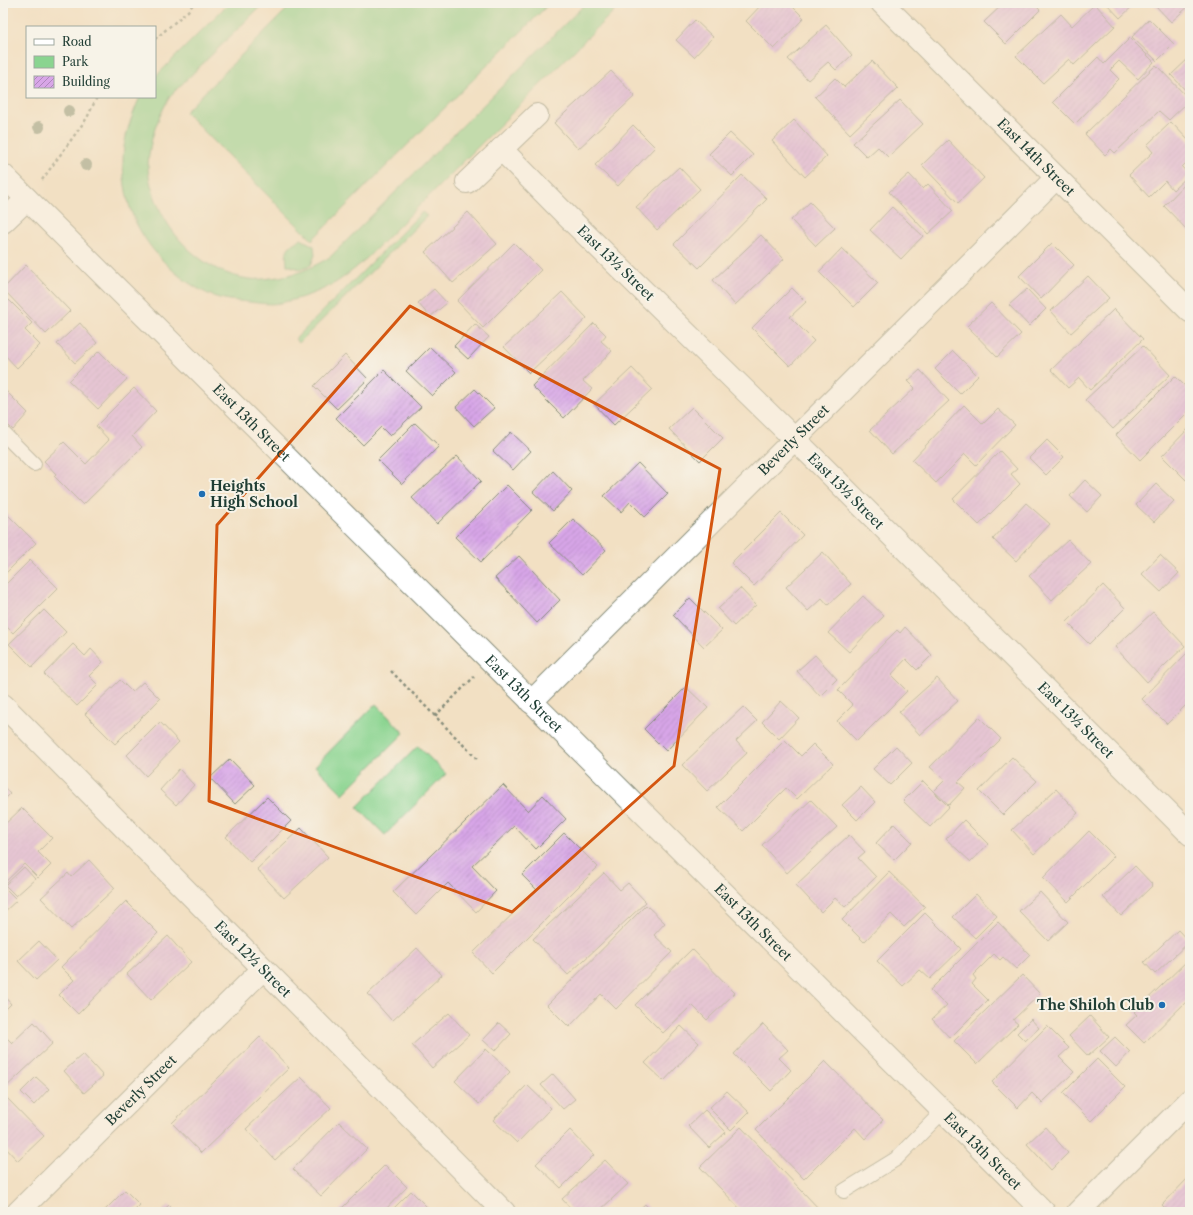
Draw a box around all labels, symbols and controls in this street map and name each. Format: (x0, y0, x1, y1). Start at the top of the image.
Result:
legend (26, 26, 156, 98)
text: Road (62, 34, 92, 49)
text: Park (62, 54, 89, 69)
text: Building (62, 74, 110, 89)
street label: East 14th Street (993, 114, 1079, 200)
street label: East 13½ Street (574, 222, 659, 304)
street label: East 13th Street (209, 380, 294, 465)
street label: Beverly Street (754, 401, 833, 479)
street label: East 13½ Street (804, 449, 888, 533)
place label: Heights High School (210, 477, 298, 511)
marker: Heights High School (197, 489, 207, 499)
street label: East 13th Street (481, 651, 566, 736)
street label: East 13½ Street (1034, 678, 1118, 762)
street label: East 13th Street (711, 880, 796, 965)
street label: East 12½ Street (211, 917, 295, 1001)
place label: The Shiloh Club (1037, 996, 1154, 1014)
marker: The Shiloh Club (1157, 1000, 1167, 1010)
street label: Beverly Street (101, 1051, 180, 1129)
street label: East 13th Street (940, 1108, 1026, 1194)

